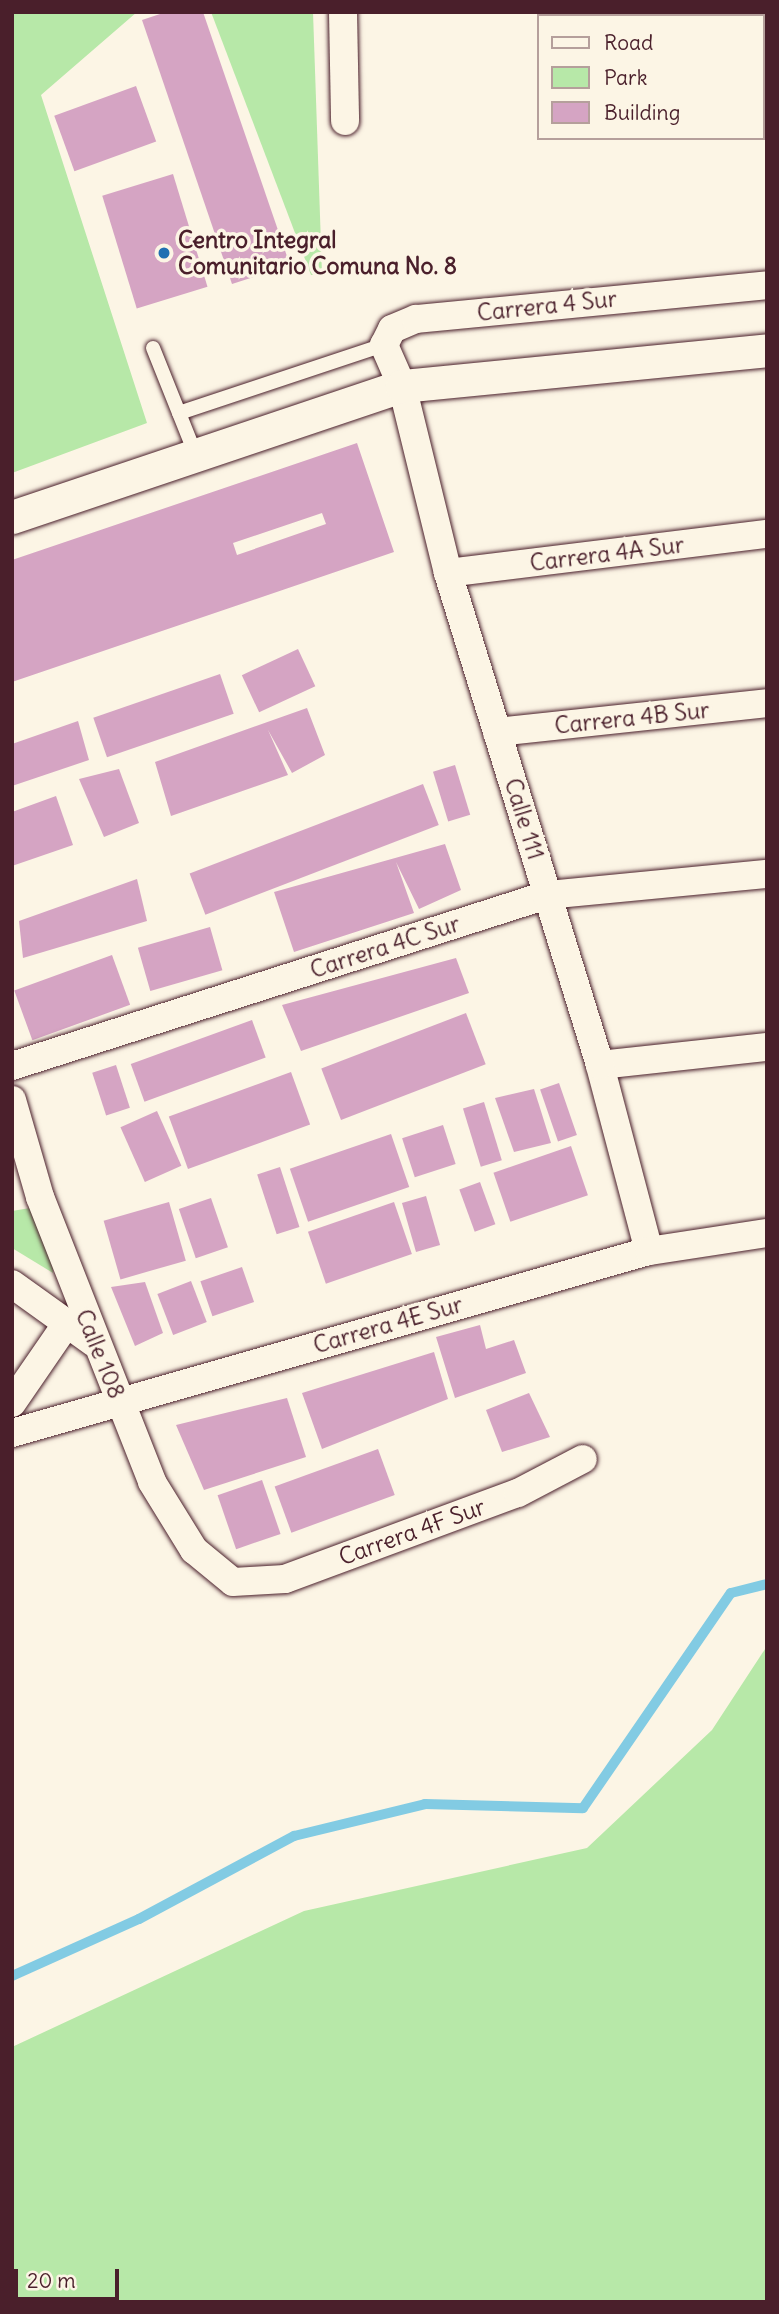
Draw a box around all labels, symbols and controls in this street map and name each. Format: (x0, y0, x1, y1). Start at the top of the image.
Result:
legend (538, 14, 765, 140)
text: Road (604, 29, 653, 56)
text: Park (604, 64, 647, 91)
text: Building (604, 99, 680, 126)
place label: Centro Integral Comunitario Comuna No. 8 (178, 226, 457, 280)
marker: Centro Integral Comunitario Comuna No. 8 (156, 245, 172, 261)
street label: Carrera 4 Sur (476, 285, 618, 327)
street label: Carrera 4A Sur (528, 531, 686, 577)
street label: Carrera 4B Sur (553, 696, 711, 740)
street label: Calle 111 (499, 775, 549, 863)
street label: Carrera 4C Sur (307, 910, 463, 984)
street label: Carrera 4E Sur (310, 1290, 466, 1360)
street label: Calle 108 (70, 1305, 130, 1403)
street label: Carrera 4F Sur (335, 1493, 489, 1571)
scale bar (18, 2254, 122, 2298)
text: 20 m (27, 2267, 76, 2294)

